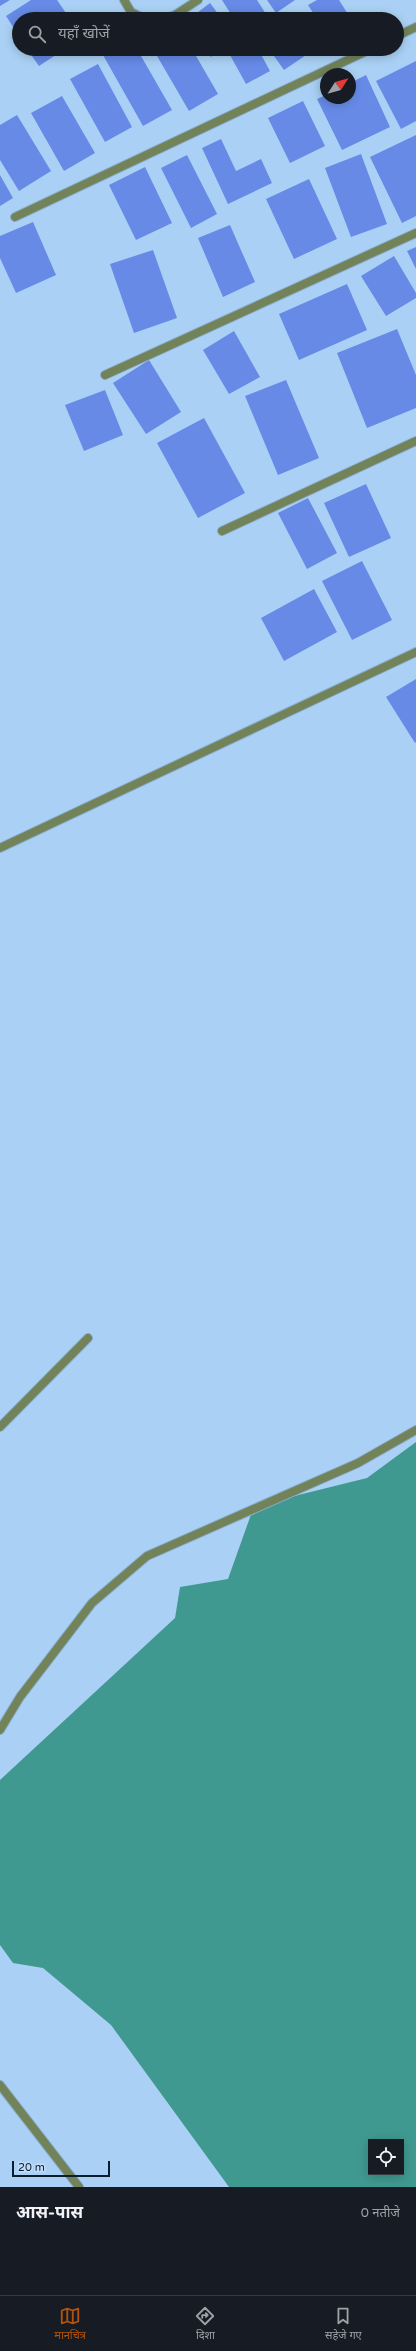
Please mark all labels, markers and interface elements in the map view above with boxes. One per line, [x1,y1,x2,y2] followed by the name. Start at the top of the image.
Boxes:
[12,12,404,56] search box
[26,23,48,45] icon: search
[58,24,110,42] text: यहाँ खोजें
[320,68,356,104] north arrow
[368,2139,404,2175] map controls
[368,2139,404,2175] button: locate
[12,2159,110,2178] scale bar
[18,2161,45,2174] text: 20 m
[16,2202,83,2223] text: आस-पास
[361,2205,400,2221] text: 0 नतीजे
[54,2305,86,2343] tab: मानचित्र
[194,2305,216,2343] tab: दिशा
[325,2305,362,2343] tab: सहेजे गए

